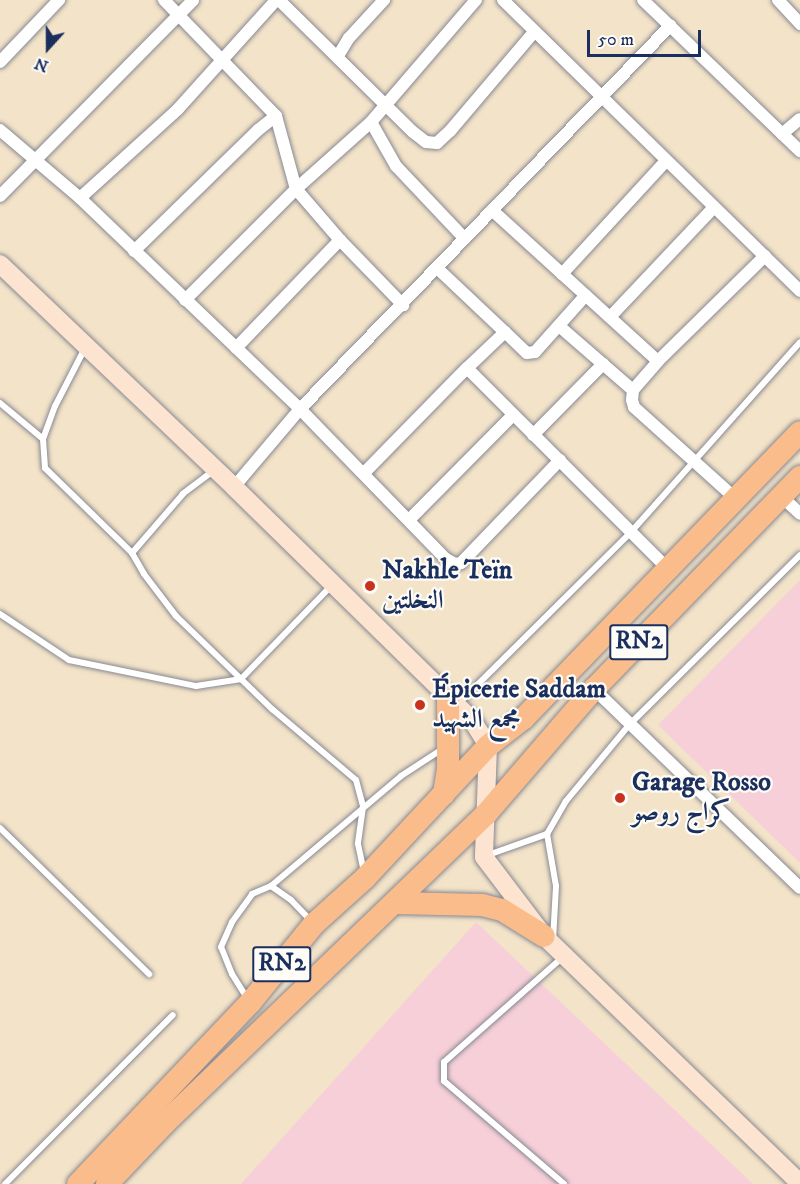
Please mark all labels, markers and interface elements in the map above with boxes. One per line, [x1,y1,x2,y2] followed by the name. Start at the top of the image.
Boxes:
[18,18,78,78] north arrow
[590,18,704,56] scale bar
[598,29,634,51] text: 50 m
[32,53,51,76] text: N
[382,555,512,616] place label: Nakhle Teïn النخلتين
[363,579,377,593] marker: Nakhle Teïn النخلتين
[609,621,669,663] road number: RN2
[432,674,606,736] place label: Épicerie Saddam مجمع الشهيد
[413,698,427,712] marker: Épicerie Saddam مجمع الشهيد
[632,767,771,828] place label: Garage Rosso كراج روصو
[613,791,627,805] marker: Garage Rosso كراج روصو
[252,943,312,985] road number: RN2

